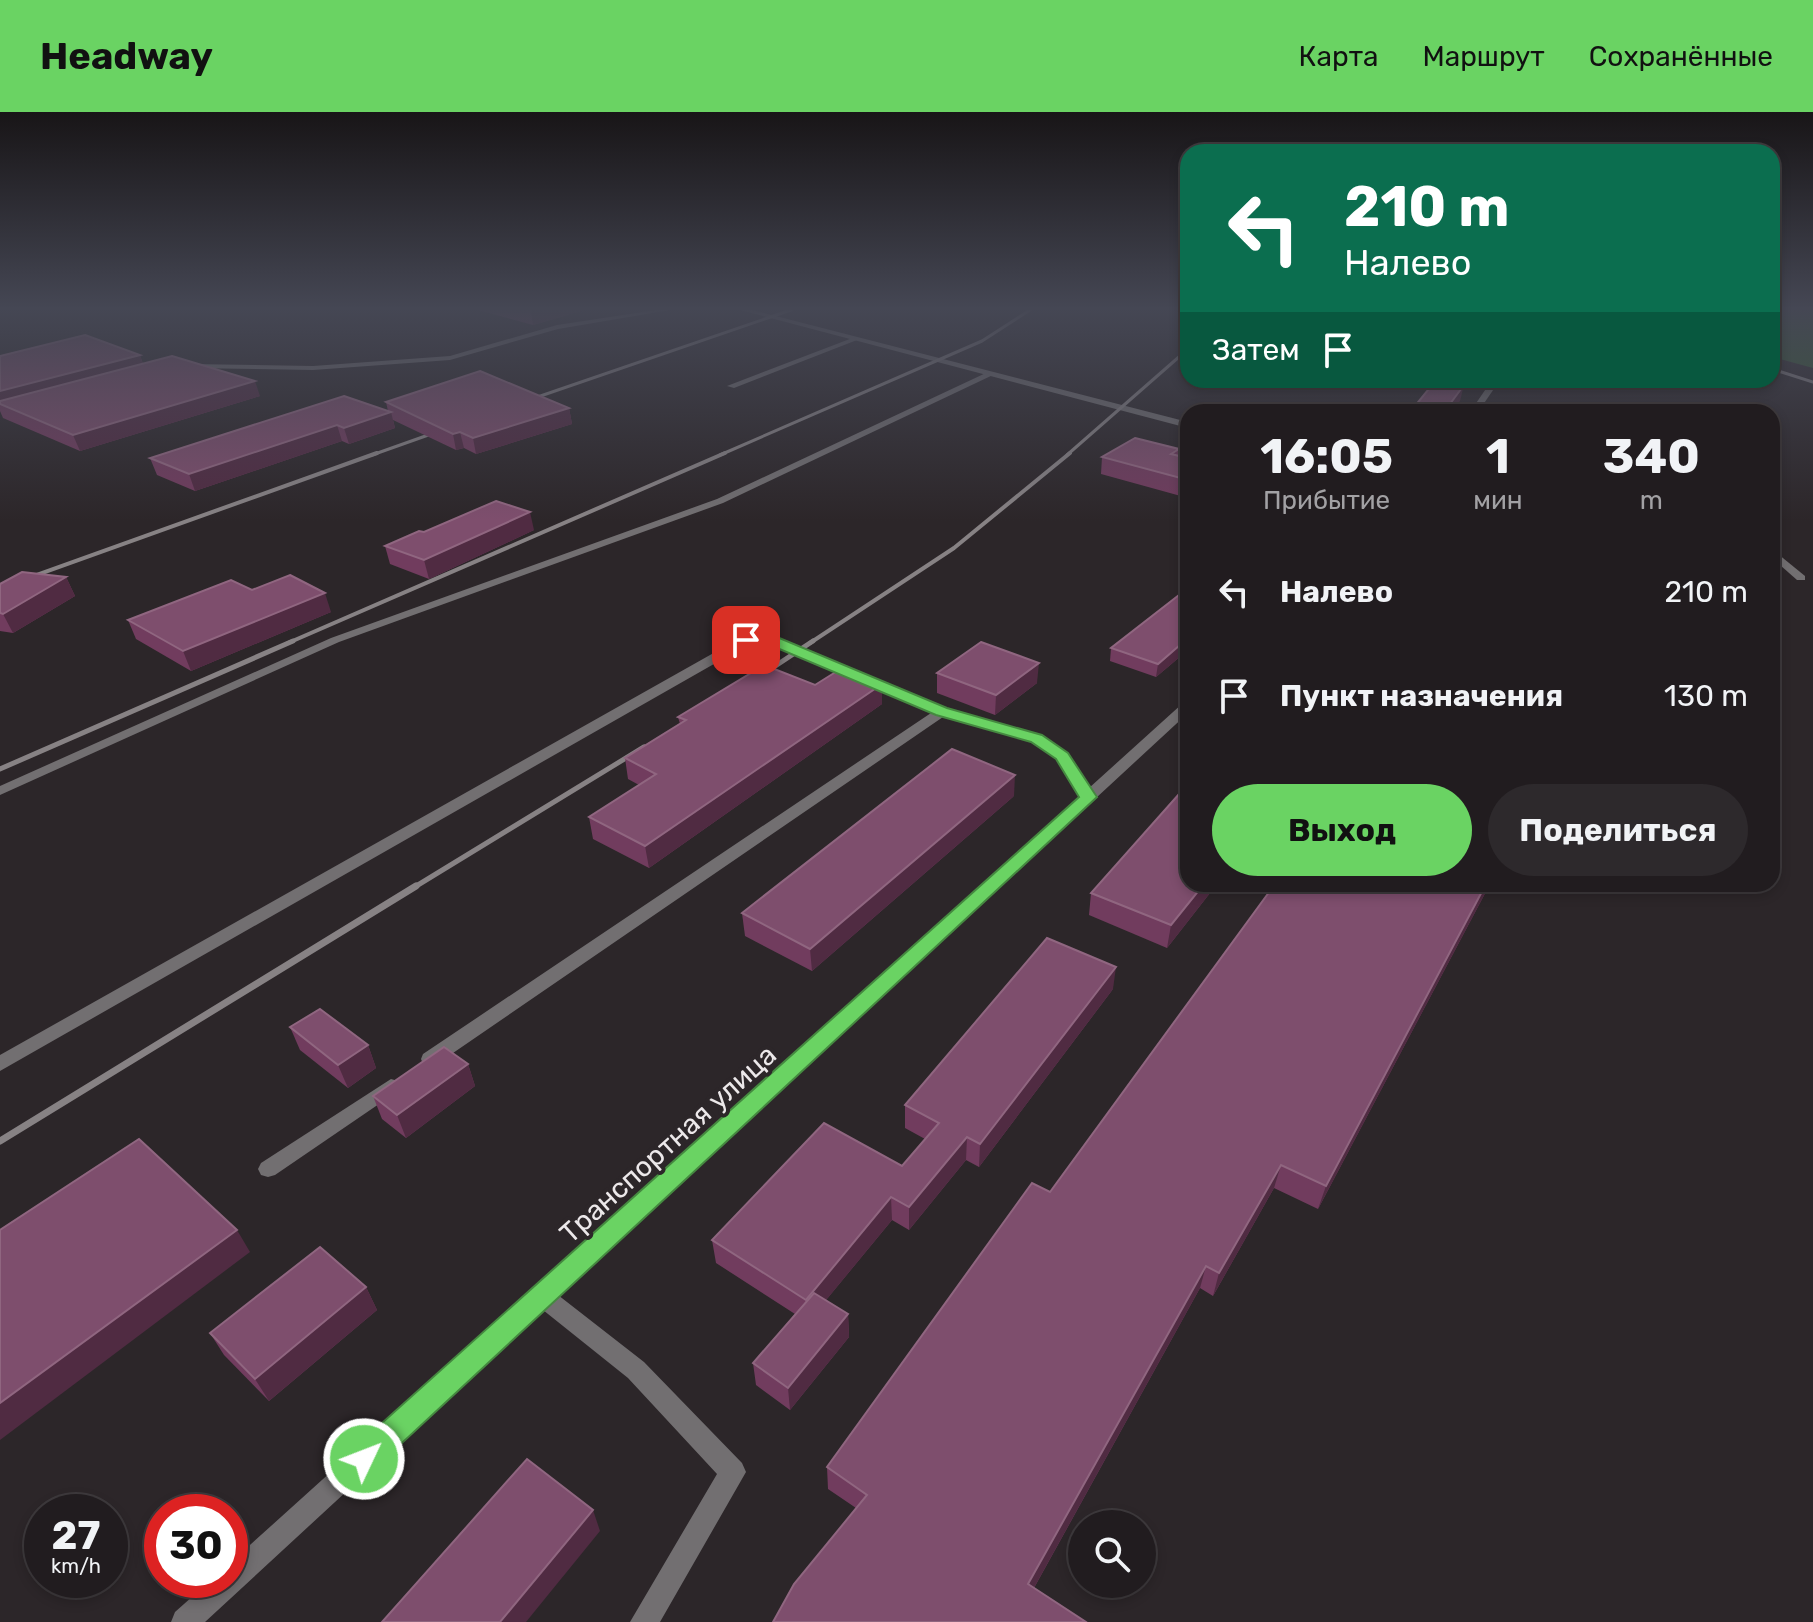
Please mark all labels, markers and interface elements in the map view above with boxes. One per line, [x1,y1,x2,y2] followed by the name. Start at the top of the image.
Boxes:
[40,33,213,79] text: Headway
[1299,40,1378,73] text: Карта
[1422,40,1545,73] text: Маршрут
[1589,40,1773,73] text: Сохранённые
[1344,174,1510,240] text: 210 m
[1212,176,1316,280] icon: left
[1344,241,1471,284] text: Налево
[1316,328,1360,372] icon: arrive
[1212,332,1300,368] text: Затем
[1260,428,1393,485] text: 16:05
[1486,428,1510,485] text: 1
[1603,428,1700,485] text: 340
[1263,485,1390,516] text: Прибытие
[1473,485,1523,516] text: мин
[1640,485,1663,516] text: m
[1212,570,1256,614] icon: left
[1280,574,1393,610] text: Налево
[1664,574,1748,610] text: 210 m
[712,606,780,674] pin
[724,618,768,662] icon: arrive
[1212,674,1256,718] icon: arrive
[1280,678,1563,714] text: Пункт назначения
[1664,678,1748,714] text: 130 m
[1212,784,1472,876] button: Выход
[1488,784,1748,876] button: Поделиться
[553,1038,783,1250] street label: Транспортная улица
[322,1417,406,1501] position arrow
[144,1494,248,1598] speed limit sign: 30
[1068,1510,1156,1598] map controls
[1068,1510,1156,1598] button: search
[52,1512,100,1559] text: 27
[51,1554,101,1578] text: km/h

